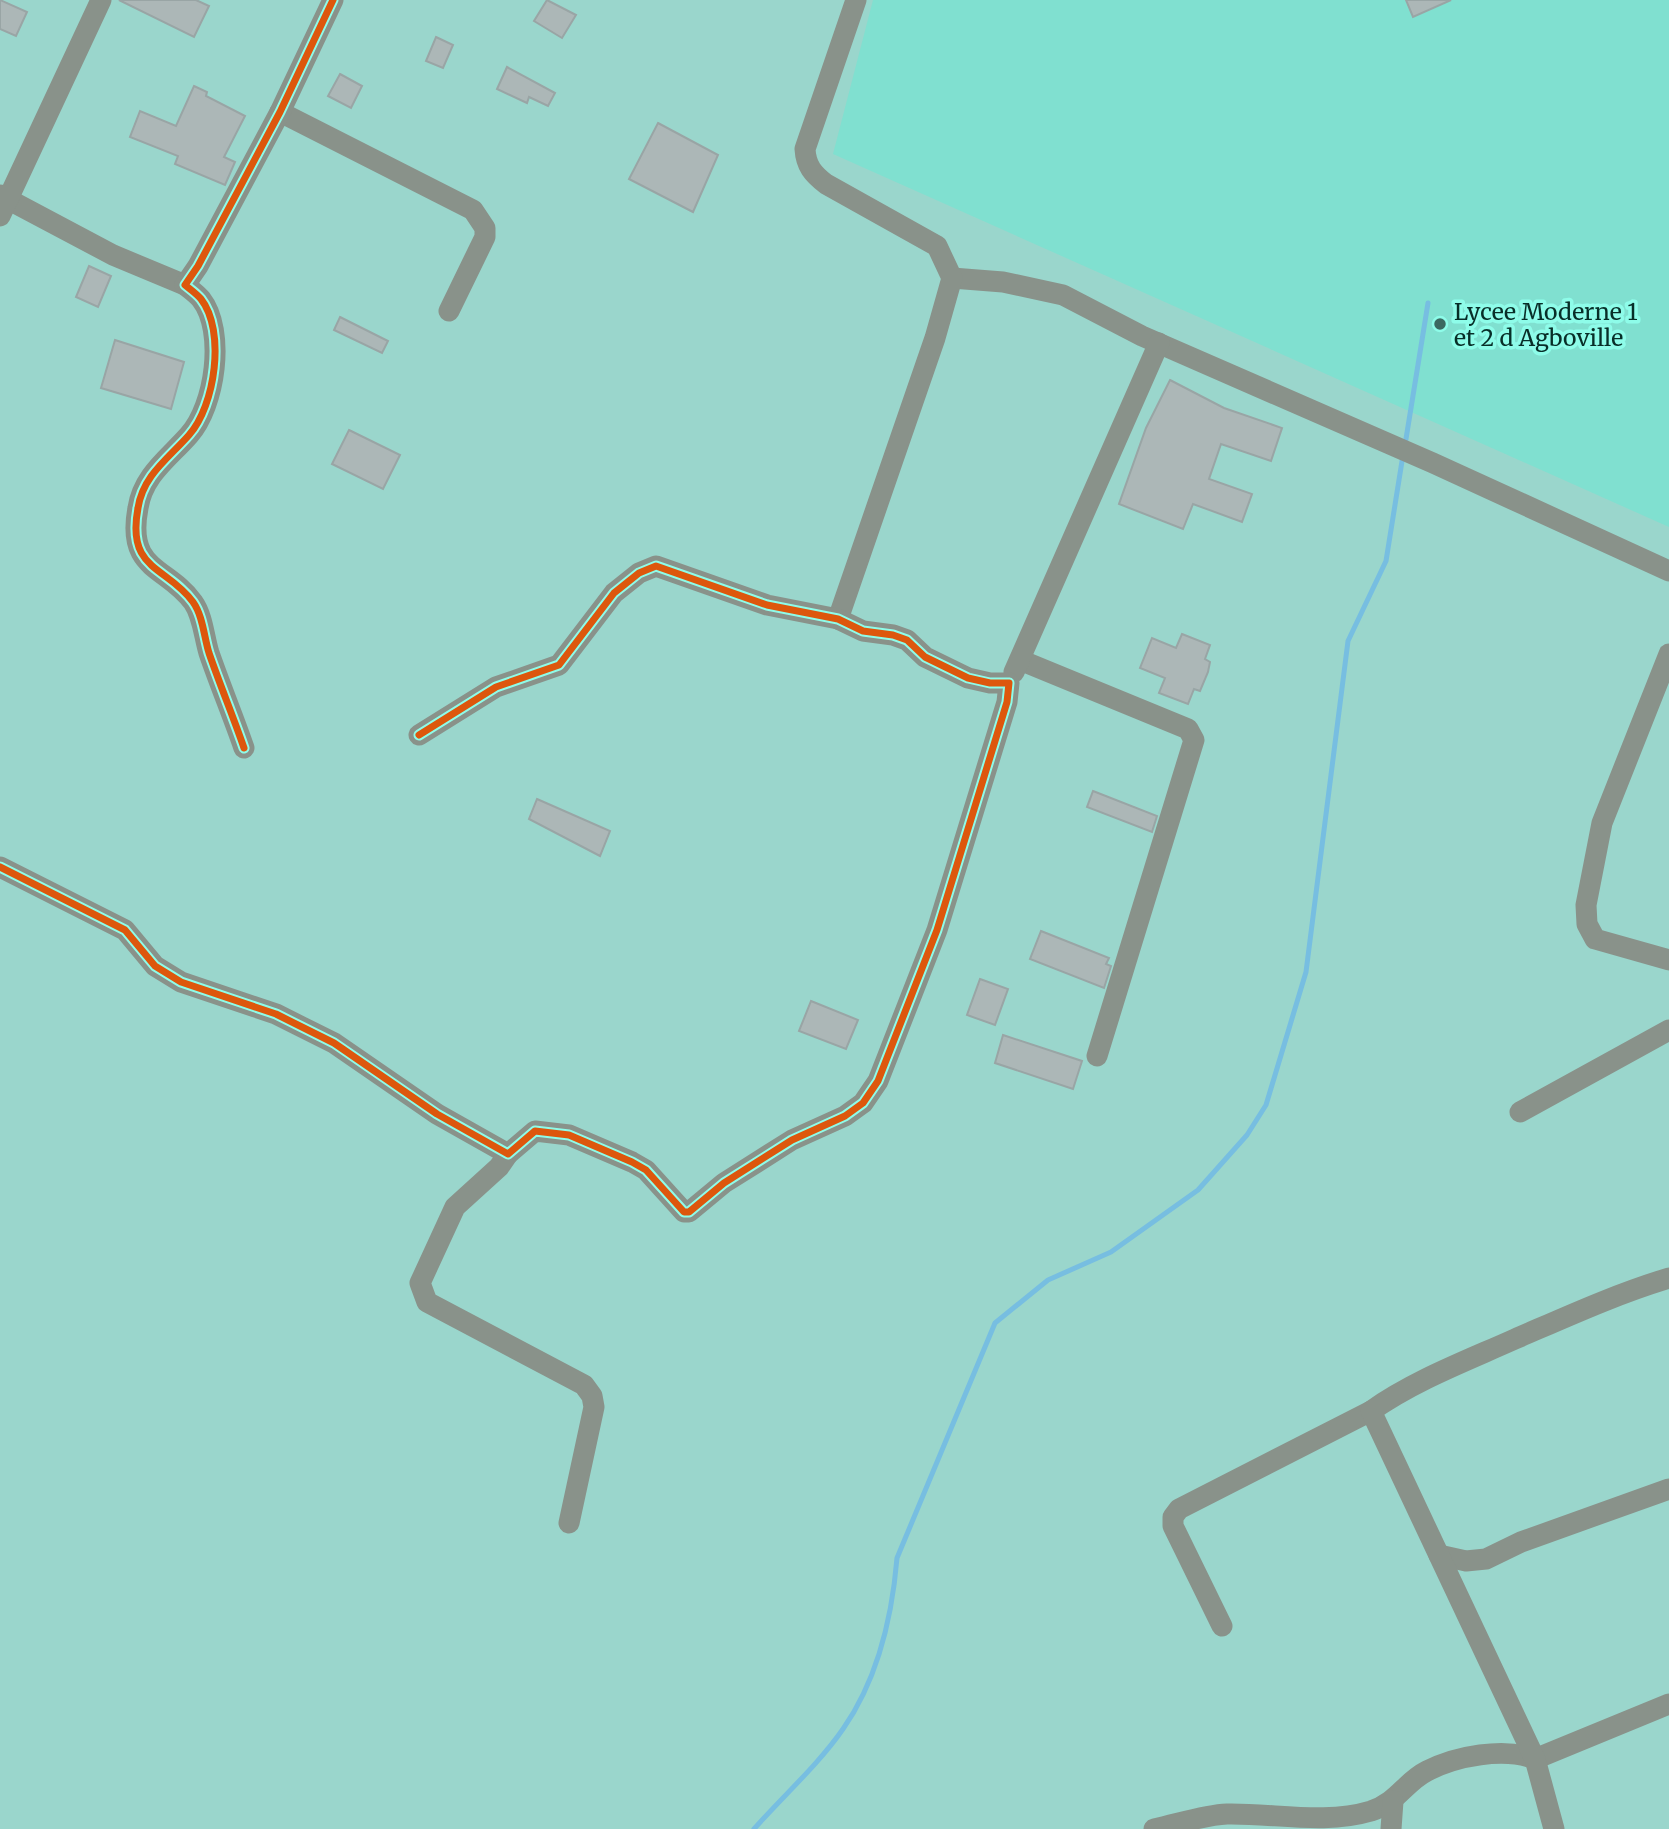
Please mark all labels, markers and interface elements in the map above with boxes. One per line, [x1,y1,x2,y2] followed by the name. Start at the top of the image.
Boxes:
[1454,297,1638,352] place label: Lycee Moderne 1 et 2 d Agboville
[1432,316,1448,332] marker: Lycee Moderne 1 et 2 d Agboville

